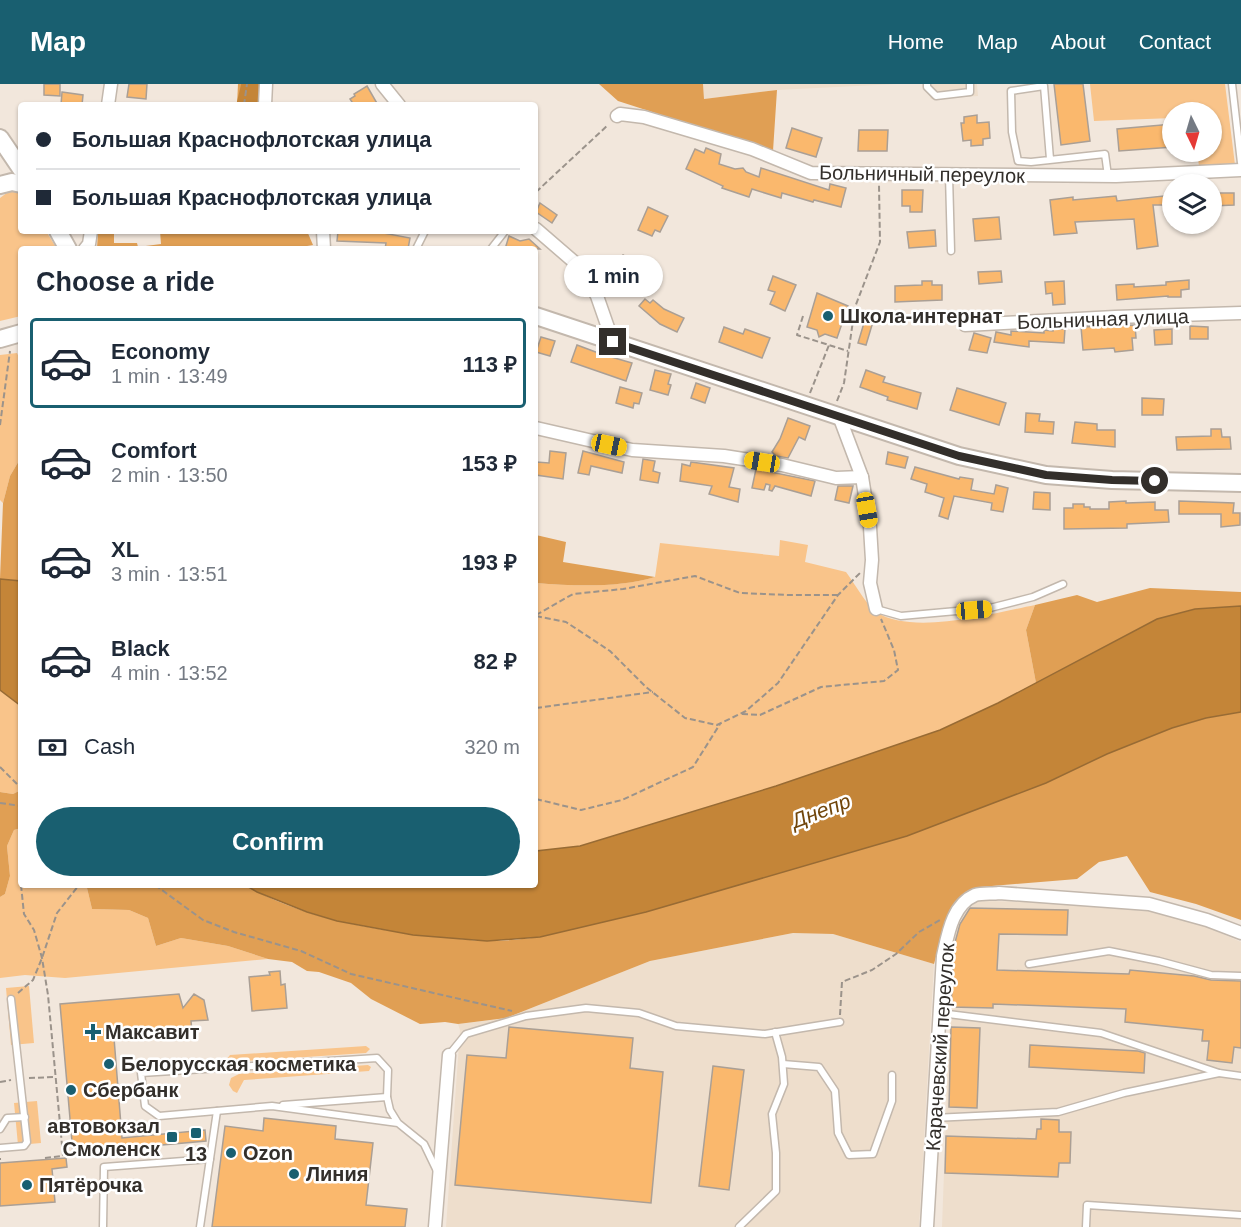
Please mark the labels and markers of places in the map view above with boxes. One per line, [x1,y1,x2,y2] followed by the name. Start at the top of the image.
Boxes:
[840,305,1003,327] place label: Школа-интернат
[821,309,835,323] marker: Школа-интернат
[105,1021,200,1043] place label: Максавит
[86,1025,100,1039] marker: Максавит
[121,1053,357,1075] place label: Белорусская косметика
[102,1057,116,1071] marker: Белорусская косметика
[83,1079,179,1101] place label: Сбербанк
[64,1083,78,1097] marker: Сбербанк
[47,1115,161,1160] place label: автовокзал Смоленск
[189,1126,203,1140] marker: 13
[165,1130,179,1144] marker: автовокзал Смоленск
[243,1142,293,1164] place label: Ozon
[185,1143,207,1165] place label: 13
[224,1146,238,1160] marker: Ozon
[306,1163,368,1185] place label: Линия
[287,1167,301,1181] marker: Линия
[39,1174,144,1196] place label: Пятёрочка
[20,1178,34,1192] marker: Пятёрочка

